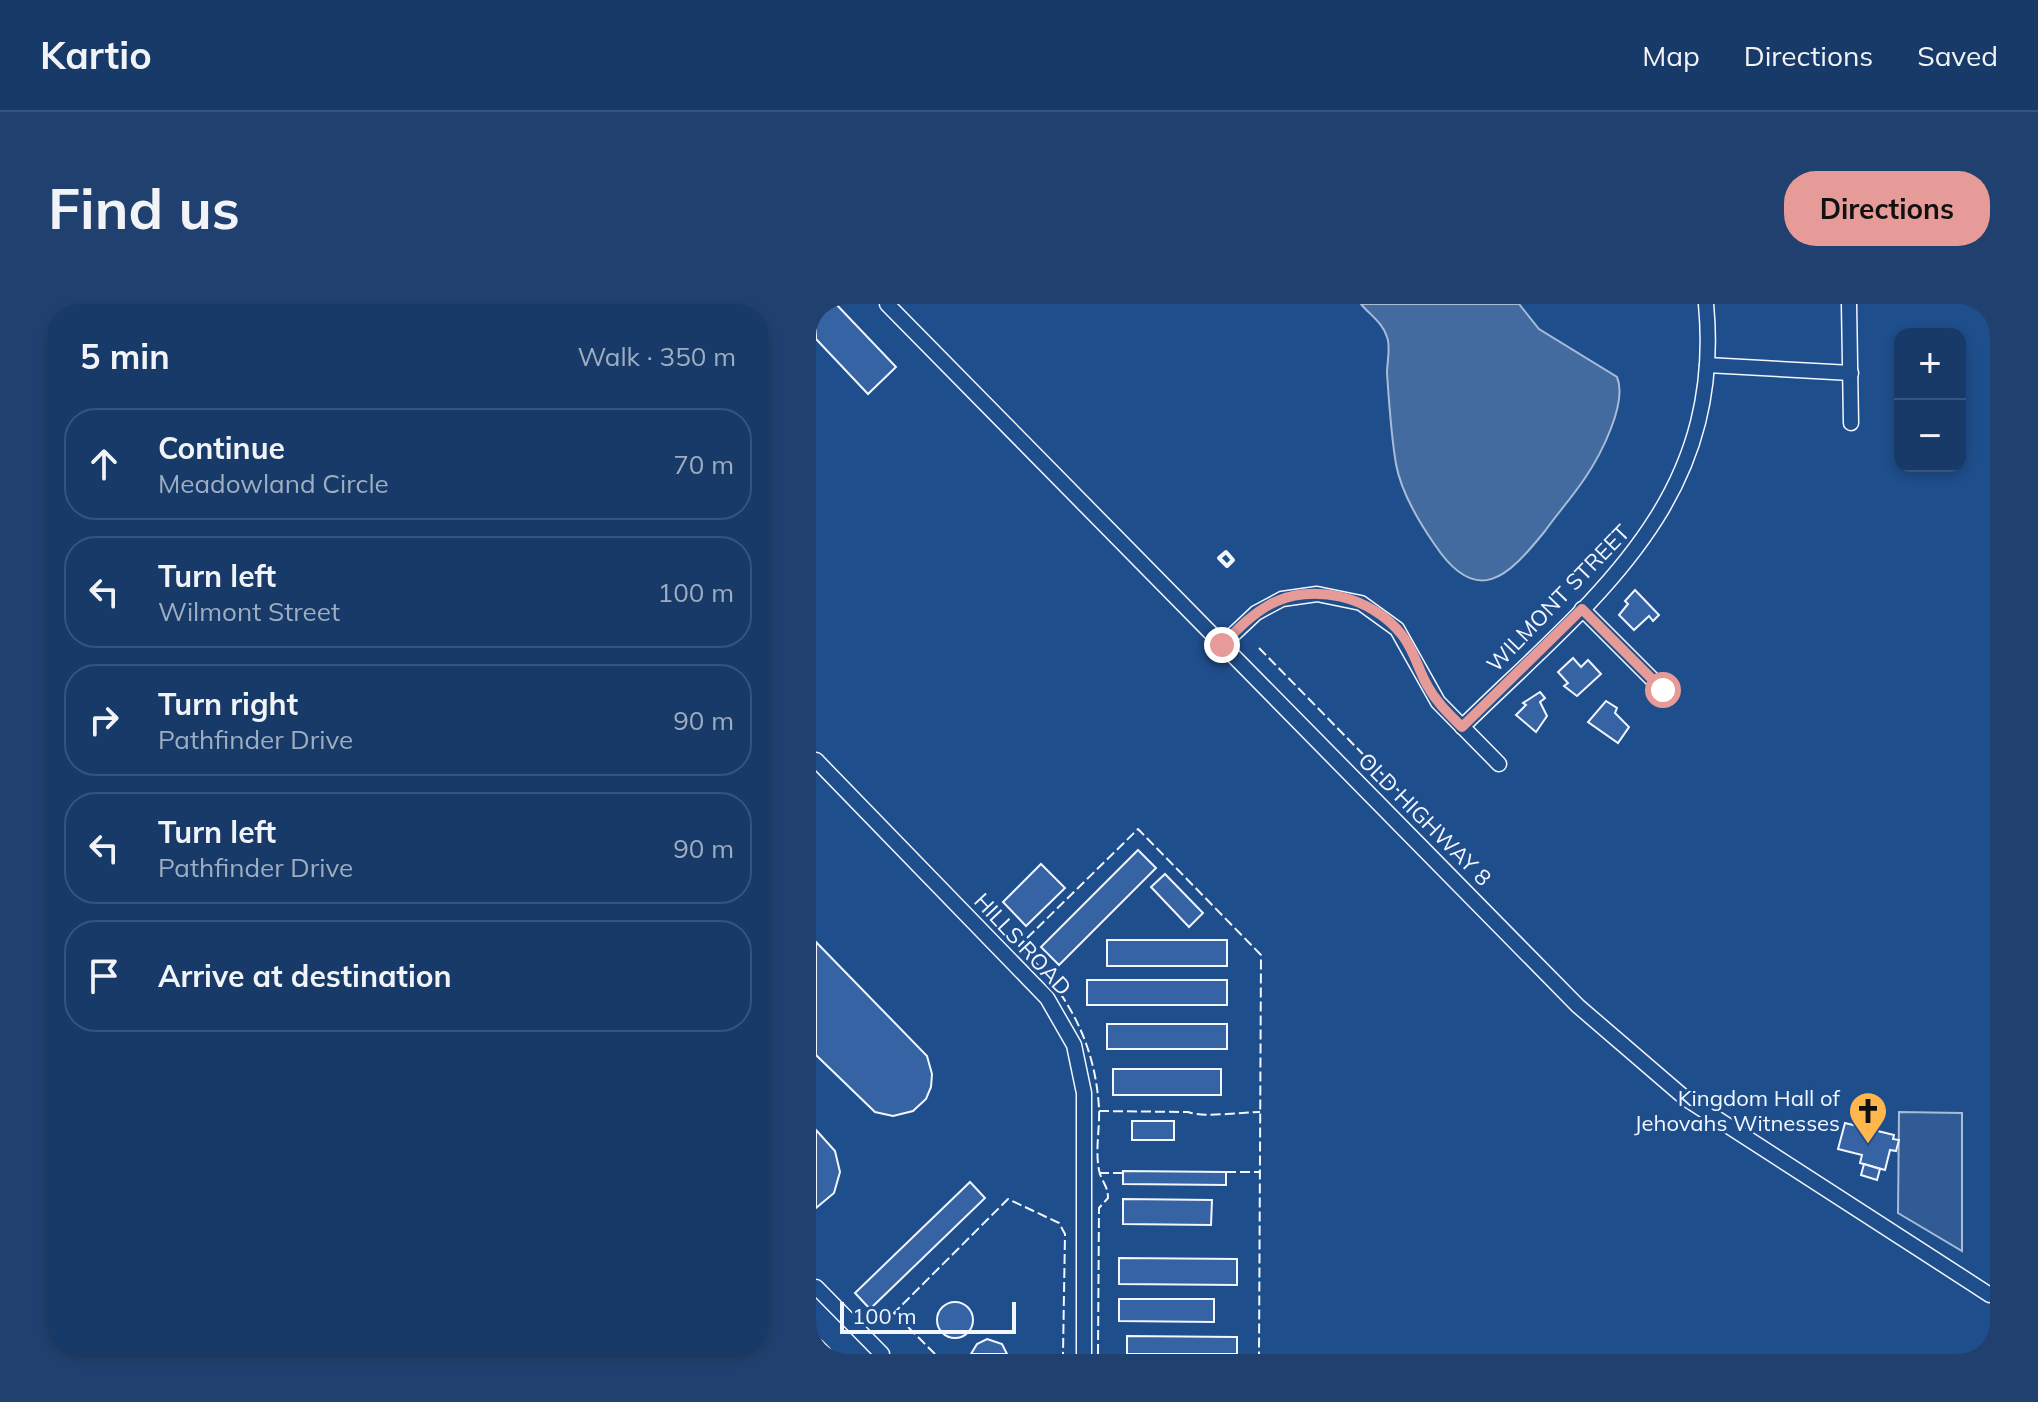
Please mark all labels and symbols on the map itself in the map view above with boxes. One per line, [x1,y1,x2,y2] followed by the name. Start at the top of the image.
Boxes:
[1480,518,1636,678] street label: WILMONT STREET
[1204,627,1240,663] route end
[1645,672,1681,708] route start
[1353,747,1497,891] street label: OLD HIGHWAY 8
[968,887,1078,1001] street label: HILLS ROAD
[1634,1084,1841,1137] place label: Kingdom Hall of Jehovahs Witnesses
[1847,1090,1889,1145] church icon: Kingdom Hall of Jehovahs Witnesses
[840,1298,1016,1334] scale bar

